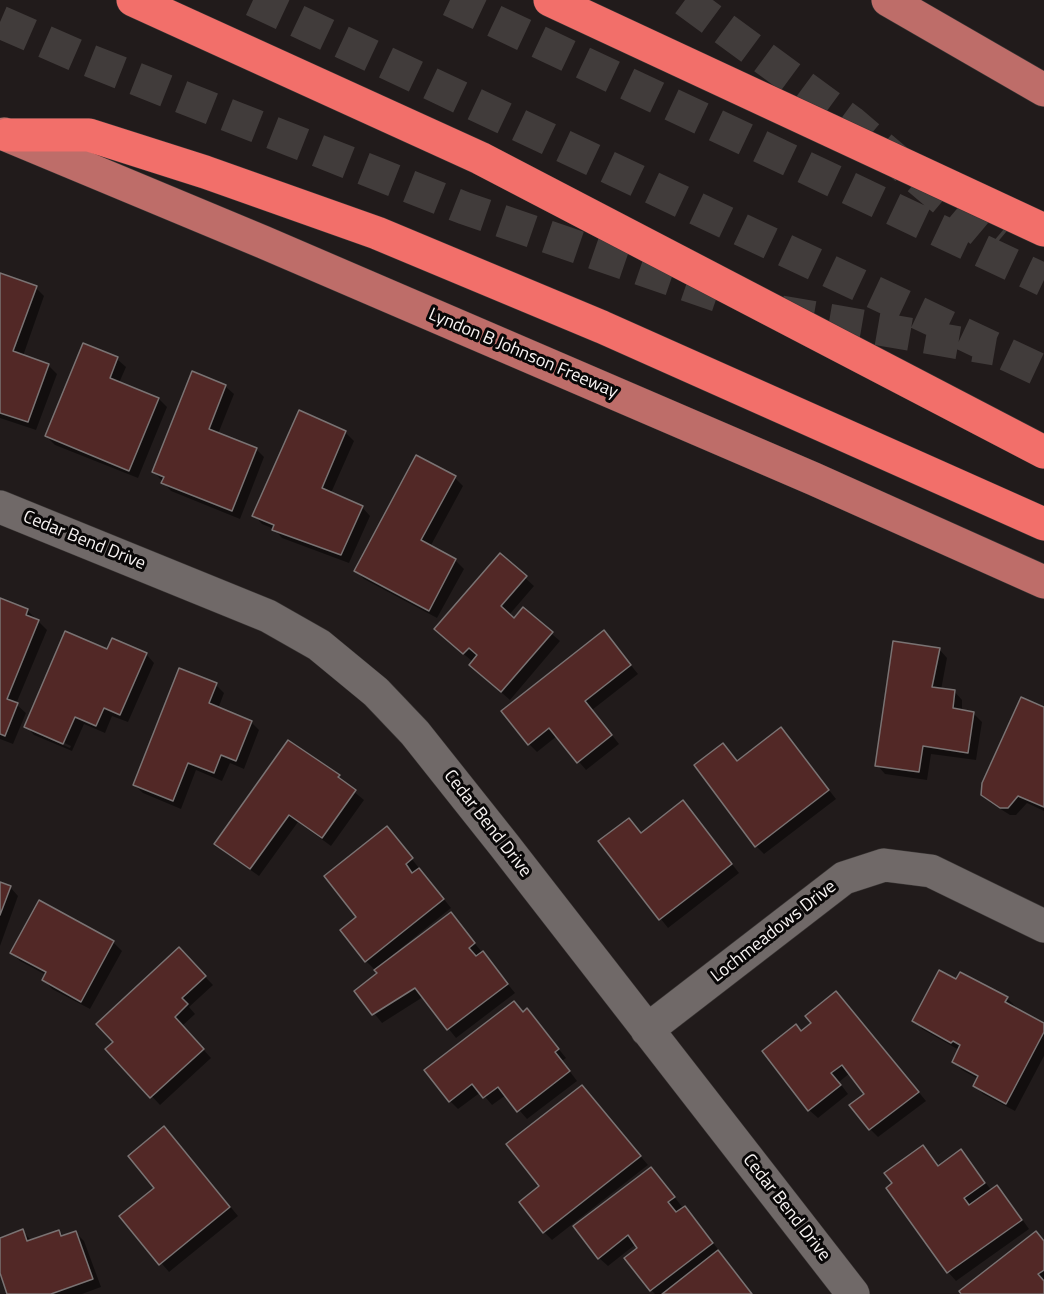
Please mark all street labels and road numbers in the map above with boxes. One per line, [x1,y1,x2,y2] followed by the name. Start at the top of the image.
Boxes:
[425,304,621,404] street label: Lyndon B Johnson Freeway
[20,507,148,575] street label: Cedar Bend Drive
[438,766,536,882] street label: Cedar Bend Drive
[707,876,841,988] street label: Lochmeadows Drive
[737,1150,835,1266] street label: Cedar Bend Drive

